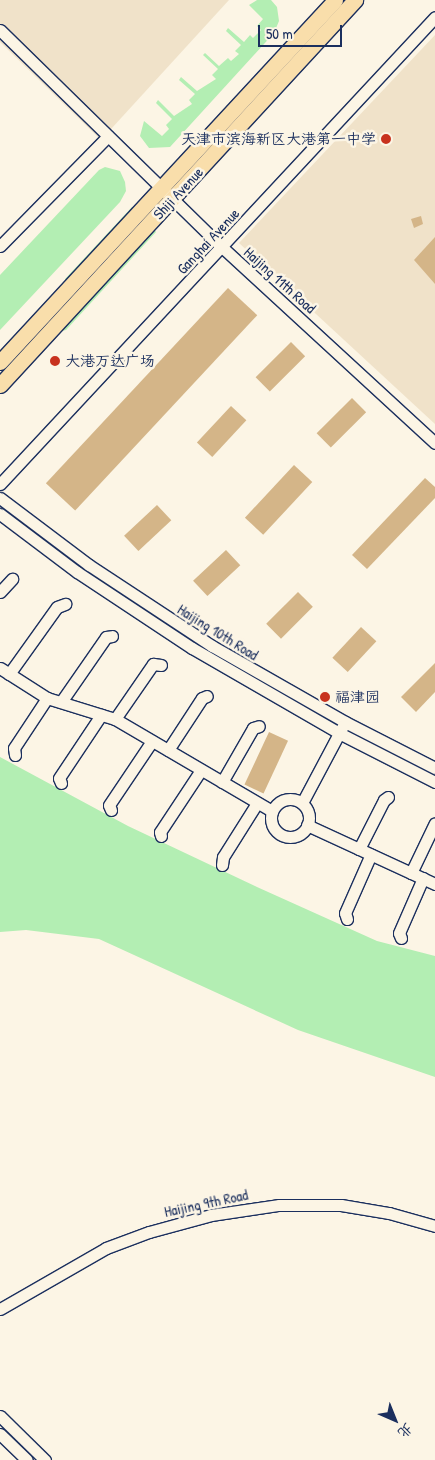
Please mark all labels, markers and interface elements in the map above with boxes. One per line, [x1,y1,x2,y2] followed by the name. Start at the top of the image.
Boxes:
[260,15,344,47] scale bar
[266,23,293,44] text: 50 m
[181,130,376,148] place label: 天津市滨海新区大港第一中学
[380,133,392,145] marker: 天津市滨海新区大港第一中学
[149,163,207,223] street label: Shiji Avenue
[173,204,243,278] street label: Ganghai Avenue
[240,243,320,317] street label: Haijing 11th Road
[65,352,155,370] place label: 大港万达广场
[49,355,61,367] marker: 大港万达广场
[174,600,262,664] street label: Haijing 10th Road
[335,688,380,706] place label: 福津园
[319,691,331,703] marker: 福津园
[163,1185,249,1221] street label: Haijing 9th Road
[370,1395,420,1445] north arrow
[394,1419,417,1443] text: 北

